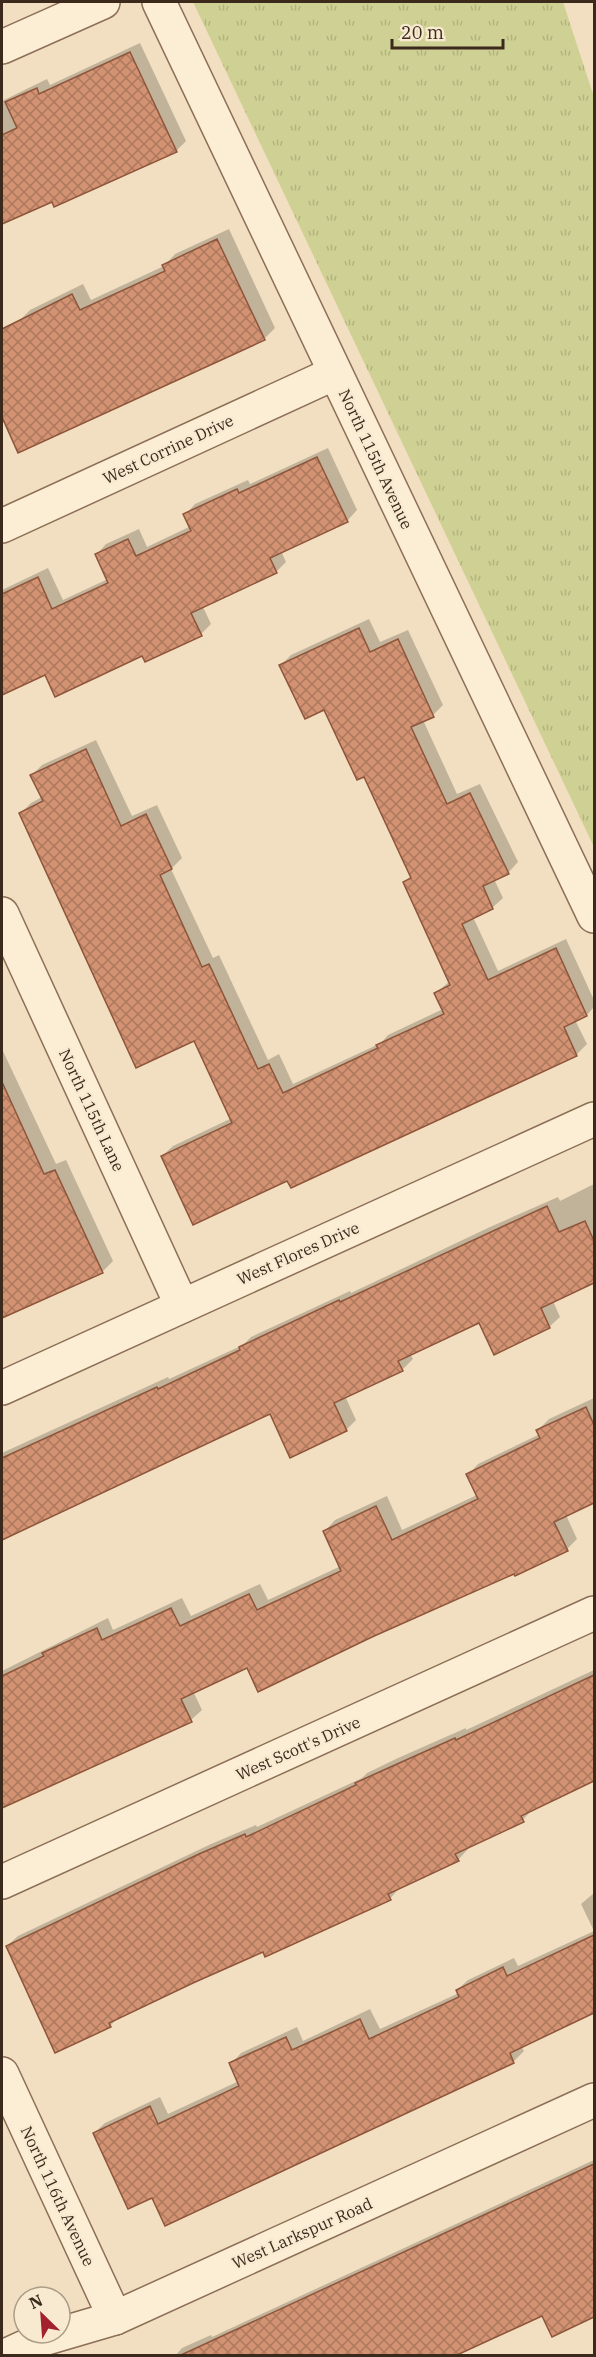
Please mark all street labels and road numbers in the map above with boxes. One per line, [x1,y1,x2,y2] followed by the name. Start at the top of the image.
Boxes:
[335,386,417,532] street label: North 115th Avenue
[100,410,236,488] street label: West Corrine Drive
[55,1045,129,1175] street label: North 115th Lane
[234,1217,362,1289] street label: West Flores Drive
[233,1712,363,1784] street label: West Scott's Drive
[17,2123,99,2269] street label: North 116th Avenue
[229,2193,376,2273] street label: West Larkspur Road

